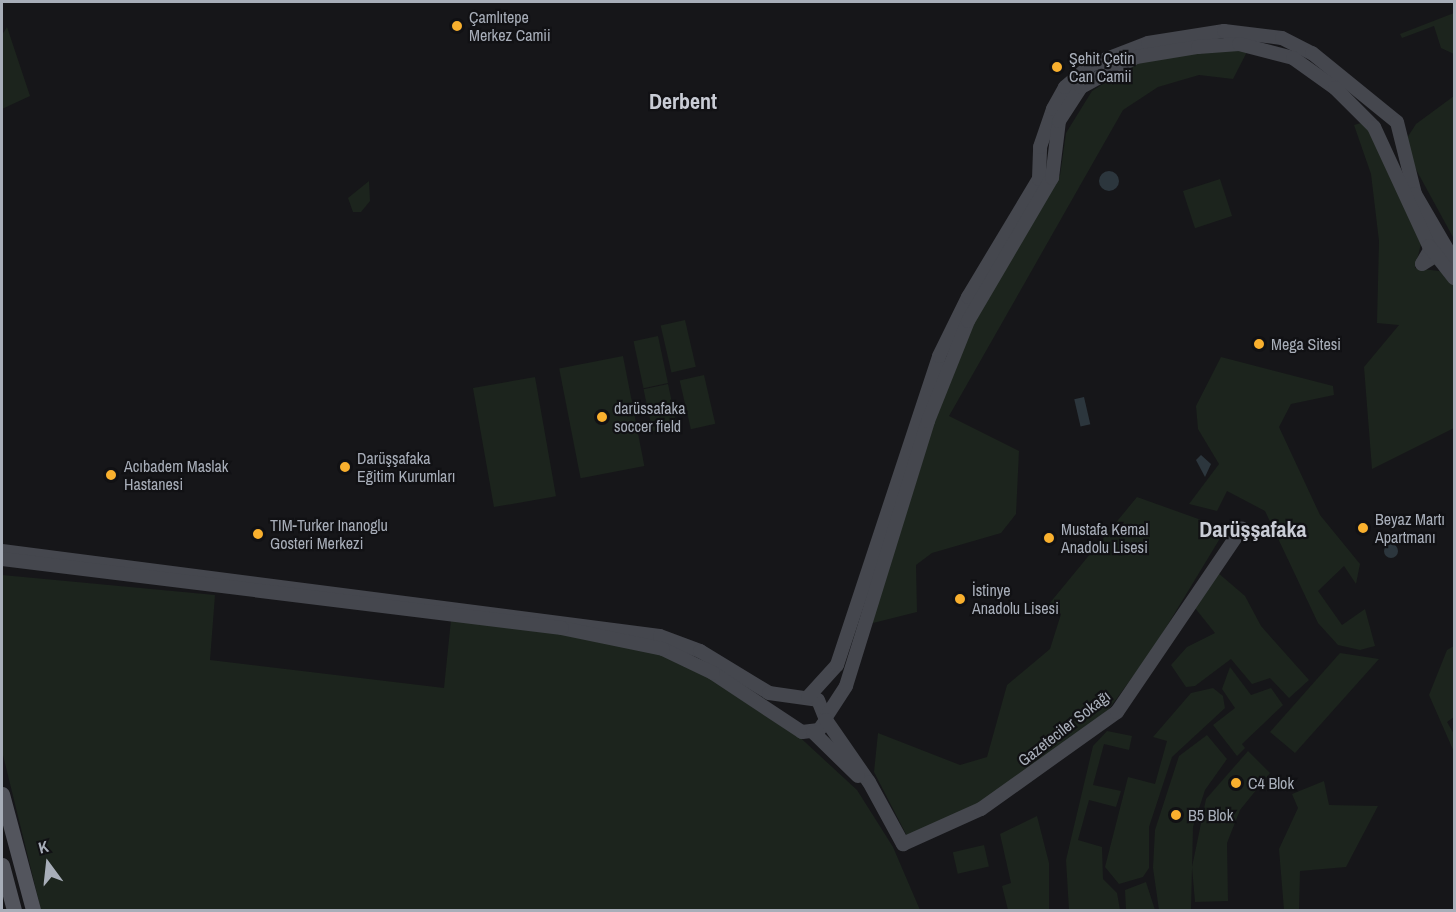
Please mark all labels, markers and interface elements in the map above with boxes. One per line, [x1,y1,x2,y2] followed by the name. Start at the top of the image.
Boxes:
[469,7,551,45] place label: Çamlıtepe Merkez Camii
[450,19,464,33] marker: Çamlıtepe Merkez Camii
[1069,48,1135,86] place label: Şehit Çetin Can Camii
[1050,60,1064,74] marker: Şehit Çetin Can Camii
[649,89,717,115] district label: Derbent
[1271,334,1341,354] place label: Mega Sitesi
[1252,337,1266,351] marker: Mega Sitesi
[614,398,685,436] place label: darüssafaka soccer field
[595,410,609,424] marker: darüssafaka soccer field
[357,448,455,486] place label: Darüşşafaka Eğitim Kurumları
[124,456,228,494] place label: Acıbadem Maslak Hastanesi
[338,460,352,474] marker: Darüşşafaka Eğitim Kurumları
[102,466,120,484] marker: Acıbadem Maslak Hastanesi
[1375,509,1445,547] place label: Beyaz Martı Apartmanı
[270,515,388,553] place label: TIM-Turker Inanoglu Gosteri Merkezi
[1199,517,1307,543] district label: Darüşşafaka
[1061,519,1149,557] place label: Mustafa Kemal Anadolu Lisesi
[1356,521,1370,535] marker: Beyaz Martı Apartmanı
[251,527,265,541] marker: TIM-Turker Inanoglu Gosteri Merkezi
[1042,531,1056,545] marker: Mustafa Kemal Anadolu Lisesi
[972,580,1059,618] place label: İstinye Anadolu Lisesi
[953,592,967,606] marker: İstinye Anadolu Lisesi
[1014,686,1114,770] street label: Gazeteciler Sokağı
[1248,773,1294,793] place label: C4 Blok
[1229,776,1243,790] marker: C4 Blok
[1188,805,1233,825] place label: B5 Blok
[1169,808,1183,822] marker: B5 Blok
[18,834,78,894] north arrow
[36,835,51,858] text: K

